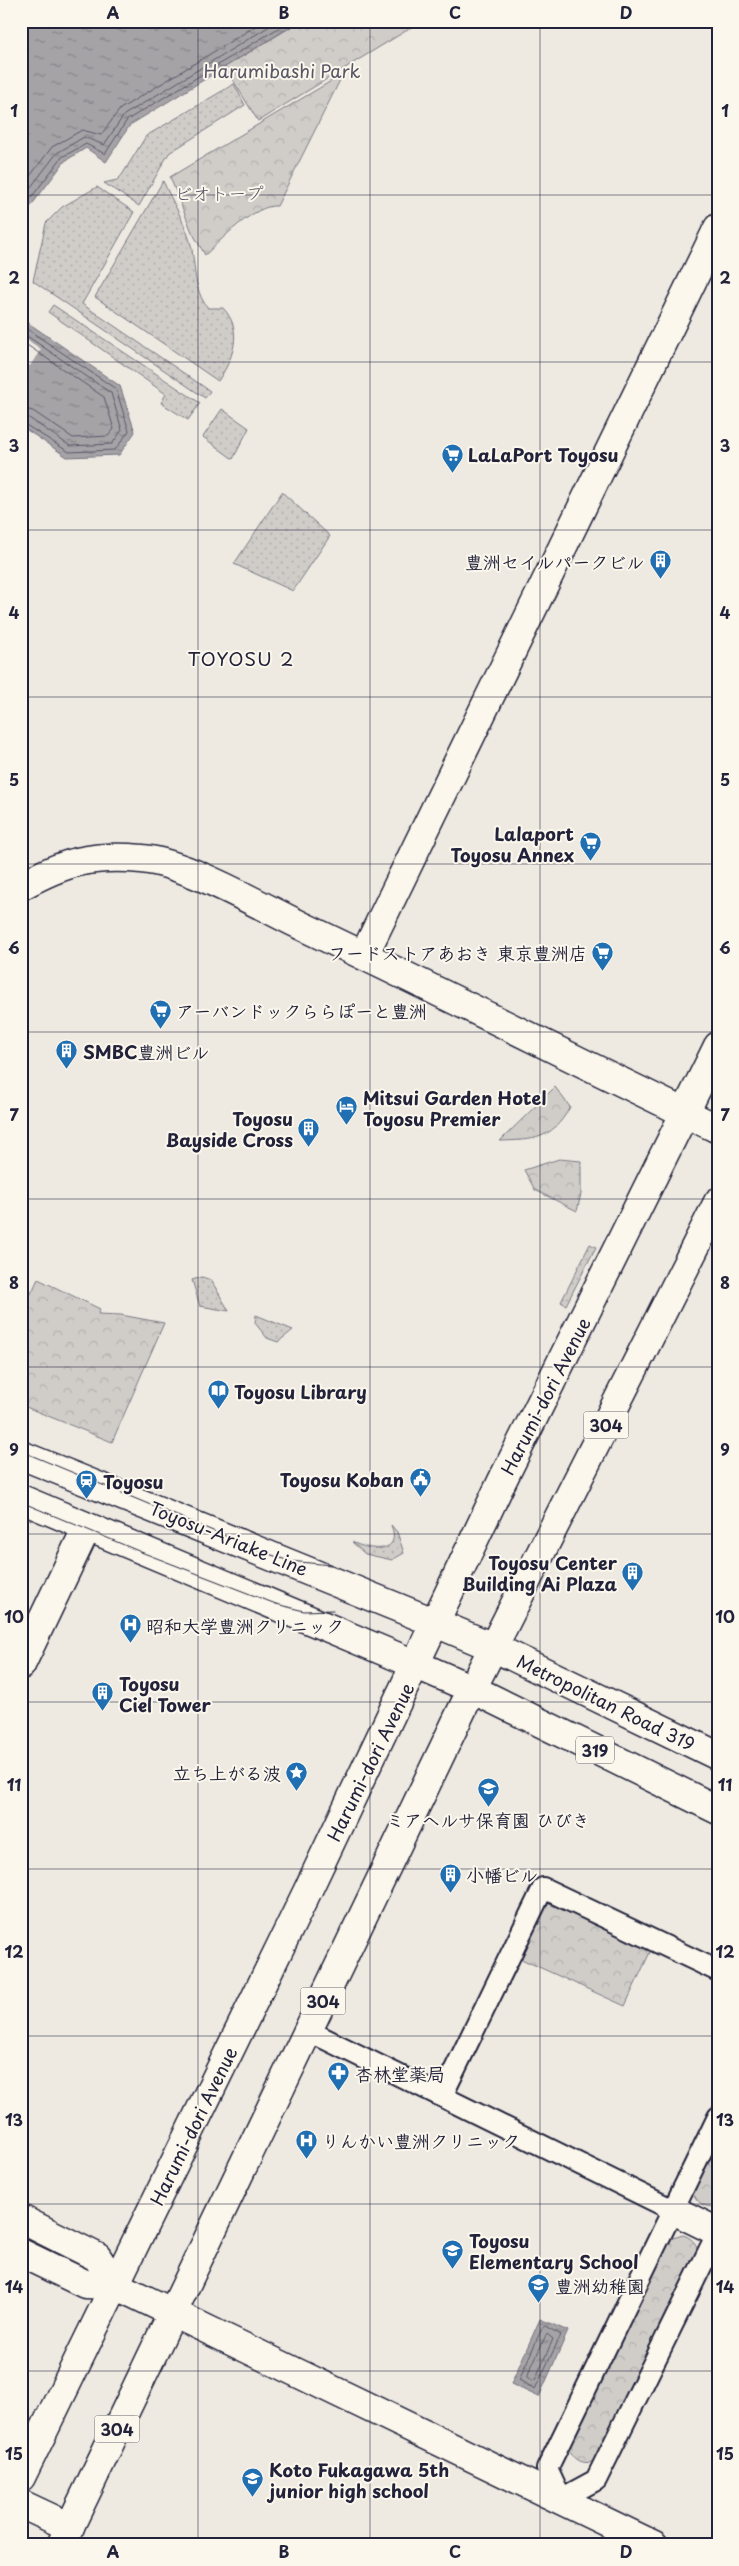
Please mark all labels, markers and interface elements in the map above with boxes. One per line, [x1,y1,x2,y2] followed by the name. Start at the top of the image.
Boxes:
[107,0,120,24] text: A
[279,0,290,24] text: B
[449,0,461,24] text: C
[620,0,632,24] text: D
[204,57,360,84] park label: Harumibashi Park
[10,98,18,122] text: 1
[721,98,729,122] text: 1
[174,179,264,206] park label: ビオトープ
[8,265,20,289] text: 2
[719,265,731,289] text: 2
[9,433,19,457] text: 3
[720,433,730,457] text: 3
[468,441,619,468] place label: LaLaPort Toyosu
[440,442,464,473] supermarket icon: LaLaPort Toyosu
[465,548,644,575] place label: 豊洲セイルパークビル
[648,549,672,580] building icon: 豊洲セイルパークビル
[9,600,20,624] text: 4
[720,600,731,624] text: 4
[188,644,294,672] district label: TOYOSU 2
[9,767,19,791] text: 5
[720,767,730,791] text: 5
[451,820,574,868] place label: Lalaport Toyosu Annex
[578,831,602,862] supermarket icon: Lalaport Toyosu Annex
[8,935,20,959] text: 6
[719,935,731,959] text: 6
[328,939,587,966] place label: フードストアあおき 東京豊洲店
[591,940,615,971] supermarket icon: フードストアあおき 東京豊洲店
[176,997,427,1024] place label: アーバンドックららぽーと豊洲
[148,998,172,1029] supermarket icon: アーバンドックららぽーと豊洲
[83,1038,209,1065] place label: SMBC豊洲ビル
[55,1039,79,1070] building icon: SMBC豊洲ビル
[363,1084,546,1132] place label: Mitsui Garden Hotel Toyosu Premier
[335,1095,359,1126] hotel icon: Mitsui Garden Hotel Toyosu Premier
[9,1102,19,1126] text: 7
[720,1102,730,1126] text: 7
[166,1105,293,1153] place label: Toyosu Bayside Cross
[297,1116,321,1147] building icon: Toyosu Bayside Cross
[9,1270,19,1294] text: 8
[720,1270,730,1294] text: 8
[494,1312,597,1480] street label: Harumi-dori Avenue
[234,1378,367,1405] place label: Toyosu Library
[206,1379,230,1410] library icon: Toyosu Library
[584,1412,628,1438] road number: 304
[9,1437,19,1461] text: 9
[720,1437,730,1461] text: 9
[280,1466,404,1493] place label: Toyosu Koban
[408,1467,432,1498] public building icon: Toyosu Koban
[103,1468,164,1495] place label: Toyosu
[75,1469,99,1500] station icon: Toyosu
[146,1494,312,1582] street label: Toyosu-Ariake Line
[462,1549,618,1597] place label: Toyosu Center Building Ai Plaza
[621,1560,645,1591] building icon: Toyosu Center Building Ai Plaza
[4,1604,24,1628] text: 10
[715,1604,735,1628] text: 10
[146,1612,344,1639] place label: 昭和大学豊洲クリニック
[118,1613,142,1644] hospital icon: 昭和大学豊洲クリニック
[513,1649,699,1755] street label: Metropolitan Road 319
[119,1670,212,1718] place label: Toyosu Ciel Tower
[320,1678,420,1846] street label: Harumi-dori Avenue
[91,1681,115,1712] building icon: Toyosu Ciel Tower
[576,1736,614,1764] road number: 319
[173,1759,281,1786] place label: 立ち上がる波
[285,1760,309,1791] place icon: 立ち上がる波
[7,1772,21,1796] text: 11
[718,1772,732,1796] text: 11
[476,1777,500,1808] school or university icon: ミアヘルサ保育園 ひびき
[386,1806,590,1833] place label: ミアヘルサ保育園 ひびき
[466,1861,538,1888] place label: 小幡ビル
[438,1862,462,1893] building icon: 小幡ビル
[5,1939,23,1963] text: 12
[716,1939,734,1963] text: 12
[300,1988,346,2014] road number: 304
[143,2042,243,2210] street label: Harumi-dori Avenue
[355,2060,445,2087] place label: 杏林堂薬局
[327,2061,351,2092] pharmacy icon: 杏林堂薬局
[5,2107,23,2131] text: 13
[716,2107,734,2131] text: 13
[322,2127,520,2154] place label: りんかい豊洲クリニック
[294,2128,318,2159] hospital icon: りんかい豊洲クリニック
[469,2227,639,2275] place label: Toyosu Elementary School
[441,2238,465,2269] school or university icon: Toyosu Elementary School
[555,2272,645,2299] place label: 豊洲幼稚園
[527,2273,551,2304] school or university icon: 豊洲幼稚園
[5,2274,23,2298] text: 14
[716,2274,734,2298] text: 14
[94,2416,140,2442] road number: 304
[5,2441,23,2465] text: 15
[716,2441,734,2465] text: 15
[266,2456,449,2504] place label: Koto Fukagawa 5th junior high school
[241,2467,265,2498] school or university icon: Koto Fukagawa 5th junior high school
[107,2539,120,2563] text: A
[279,2539,290,2563] text: B
[449,2539,461,2563] text: C
[620,2539,632,2563] text: D

